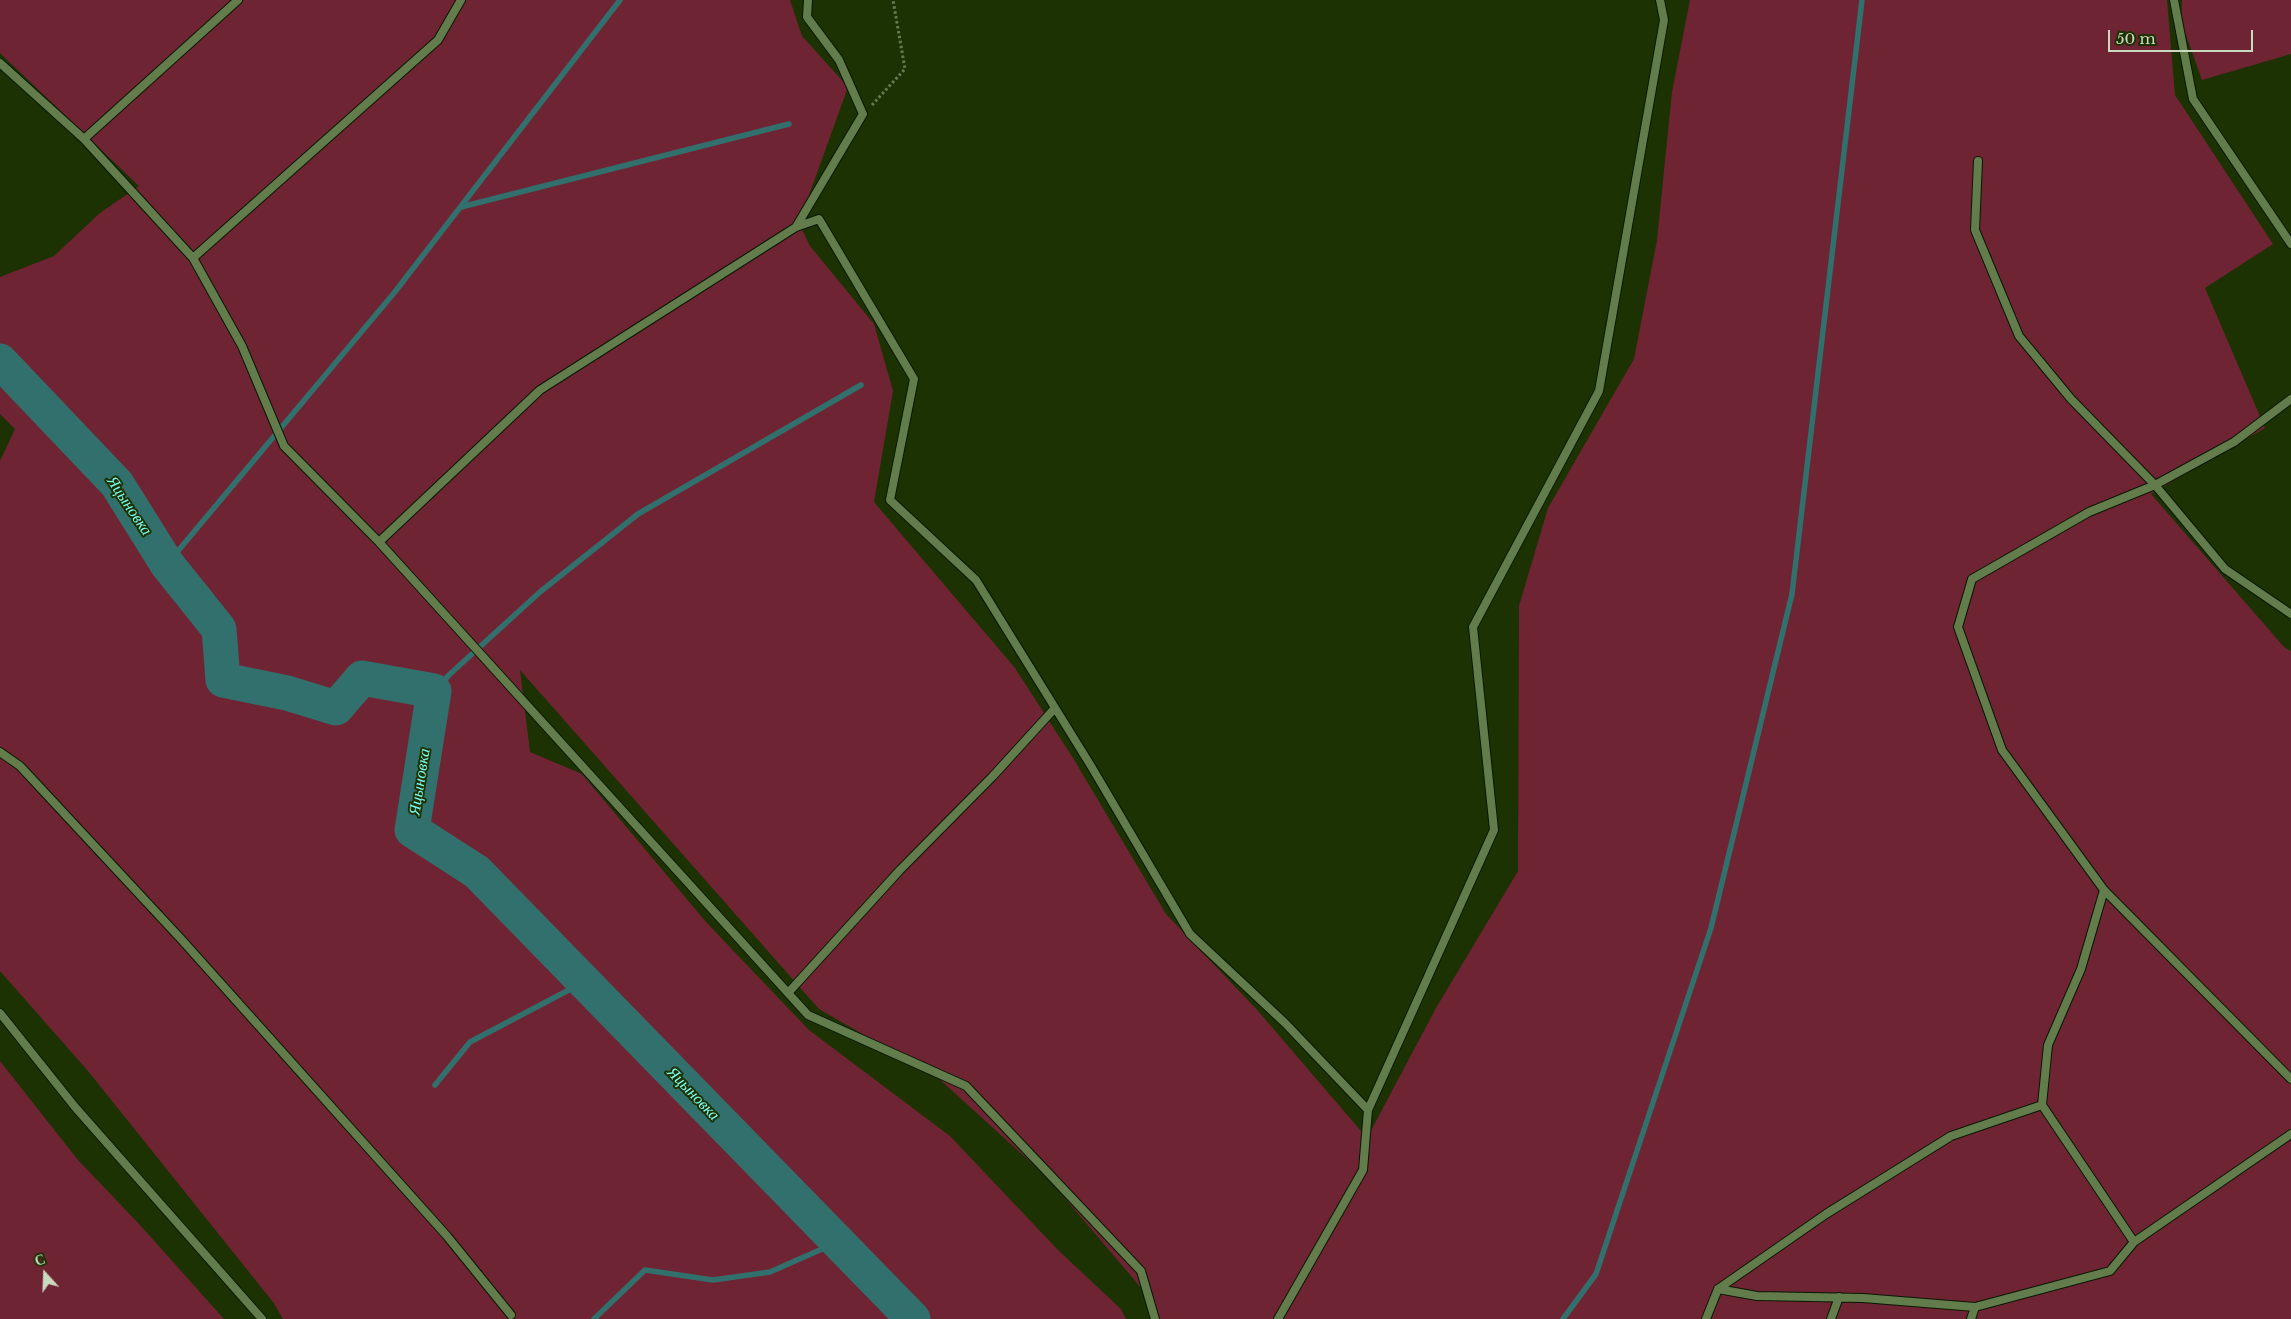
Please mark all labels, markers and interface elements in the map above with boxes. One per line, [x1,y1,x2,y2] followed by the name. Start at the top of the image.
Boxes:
[2111,20,2256,52] scale bar
[2116,29,2156,48] text: 50 m
[102,473,156,539] water label: Яцыновка
[405,747,435,817] water label: Яцыновка
[663,1063,723,1125] water label: Яцыновка
[20,1249,70,1299] north arrow
[32,1250,48,1270] text: С

